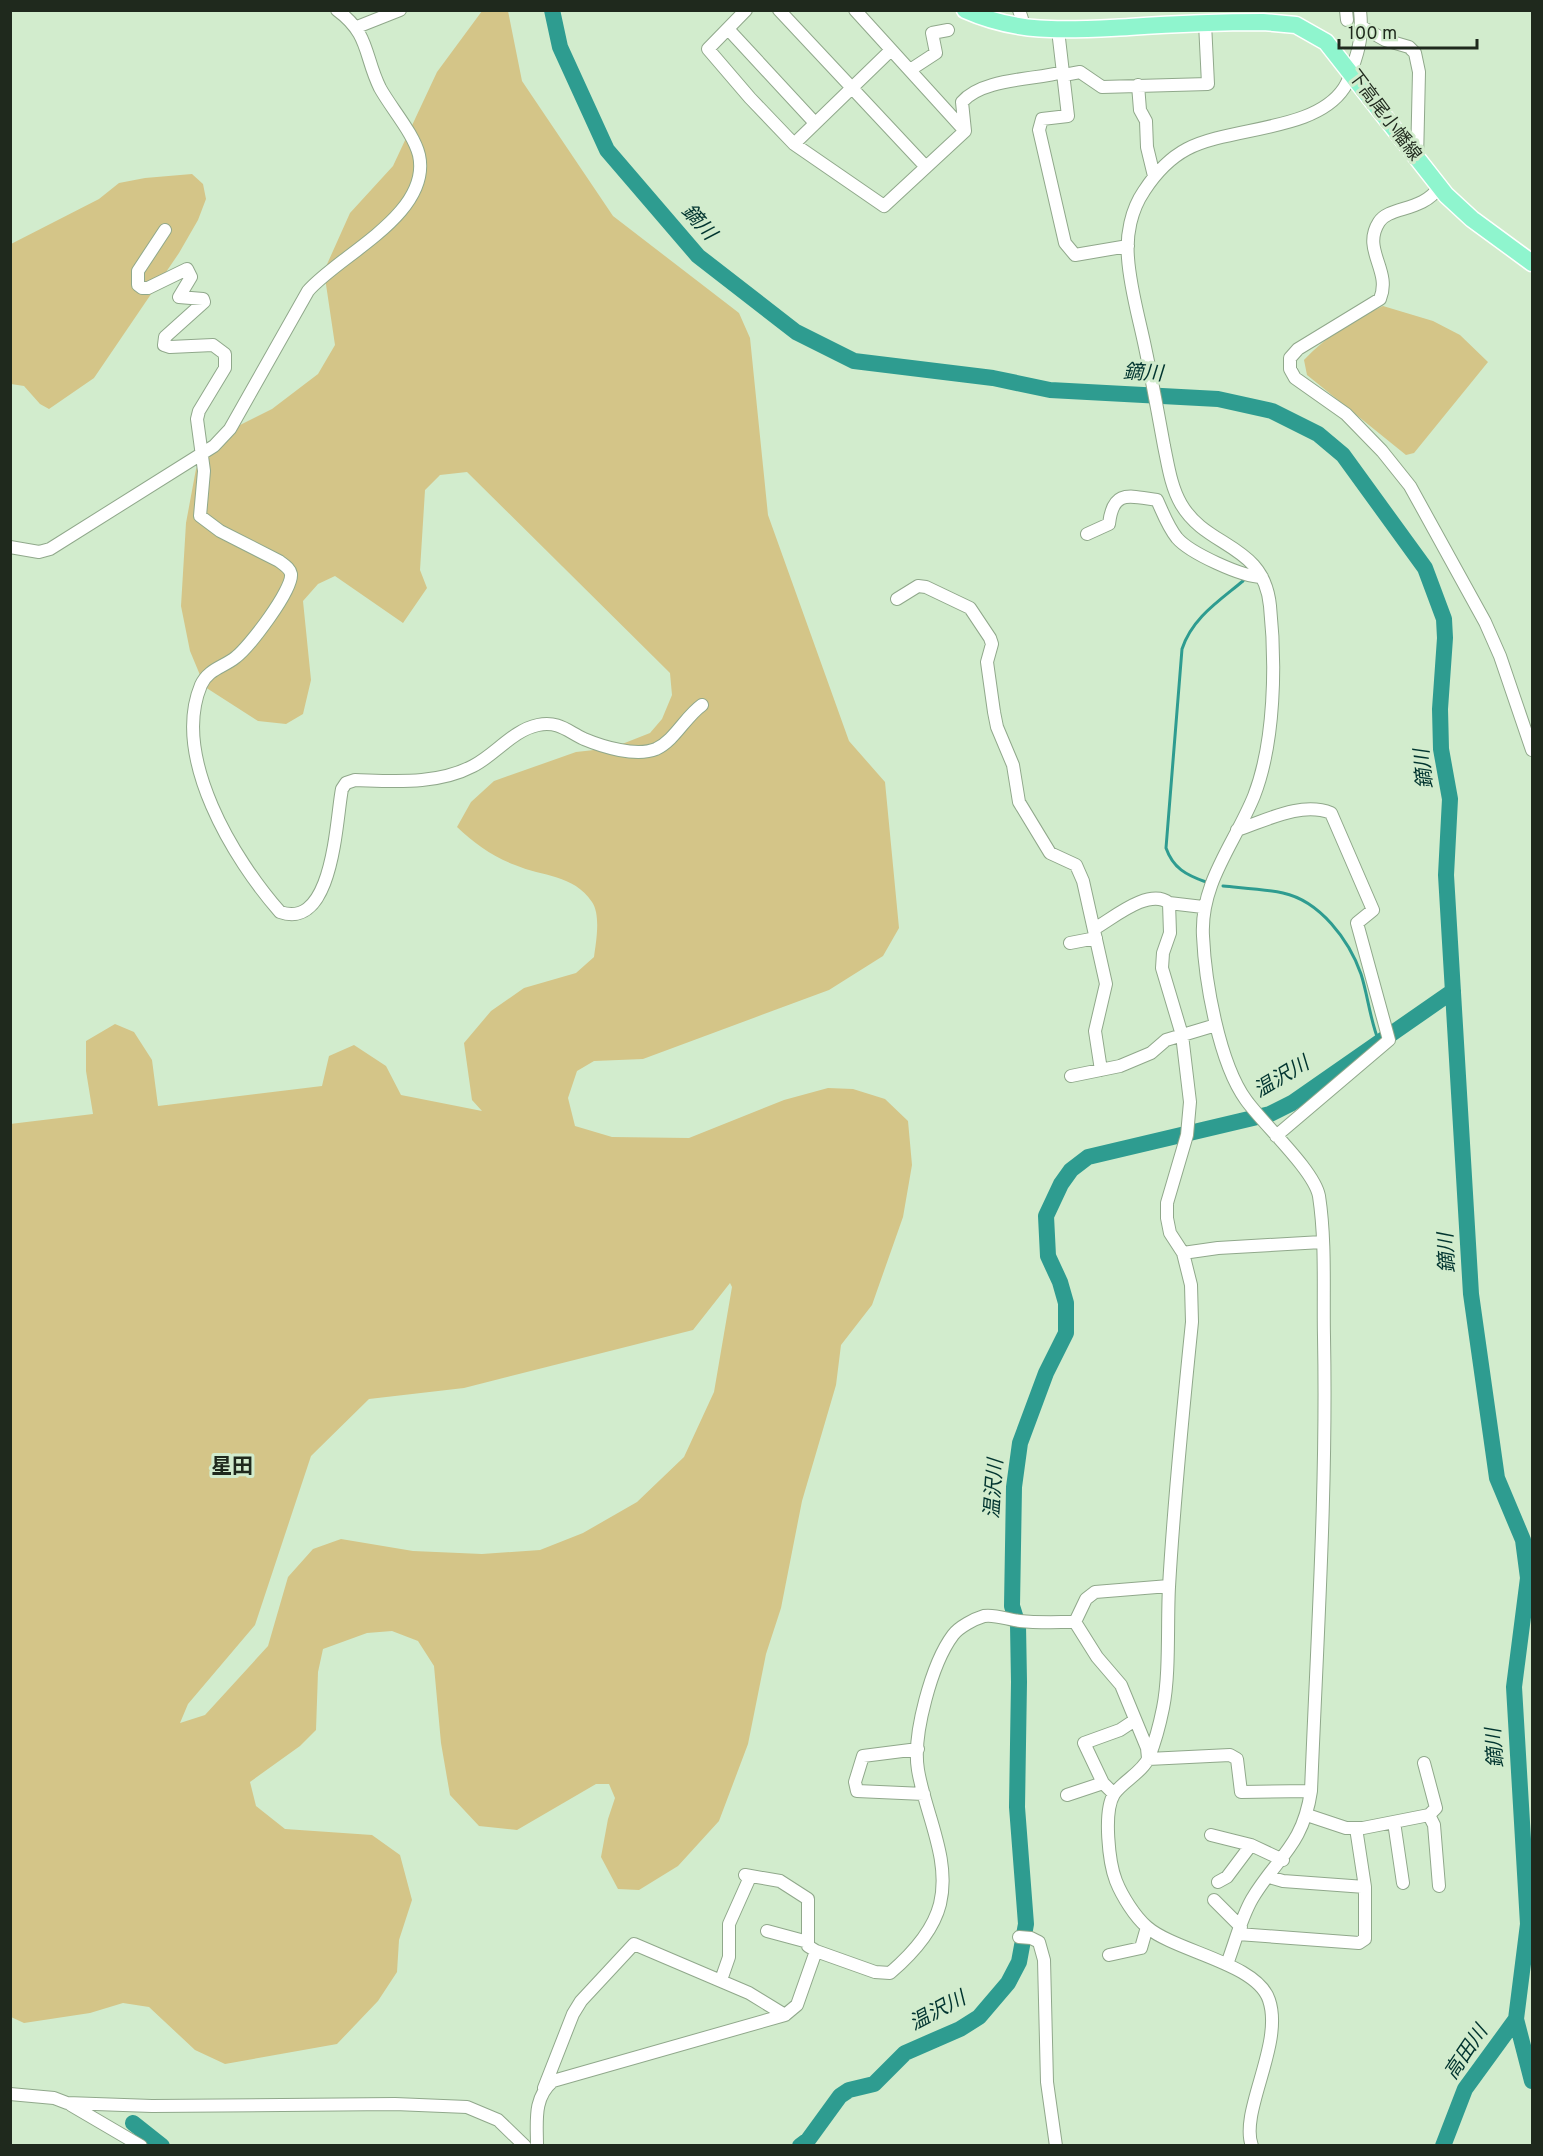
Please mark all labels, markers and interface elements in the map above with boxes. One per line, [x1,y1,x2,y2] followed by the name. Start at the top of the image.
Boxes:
[1339,12,1477,50] scale bar
[1348,23,1397,46] text: 100 m
[1342,66,1426,166] street label: 下高尾小幡線
[675,199,722,248] water label: 鏑川
[1122,360,1166,388] water label: 鏑川
[1410,746,1440,790] water label: 鏑川
[1250,1050,1316,1105] water label: 温沢川
[1434,1230,1462,1274] water label: 鏑川
[211,1454,253,1481] district label: 星田
[980,1456,1010,1520] water label: 温沢川
[1481,1725,1510,1769] water label: 鏑川
[905,1985,972,2038] water label: 温沢川
[1439,2019,1496,2085] water label: 高田川

